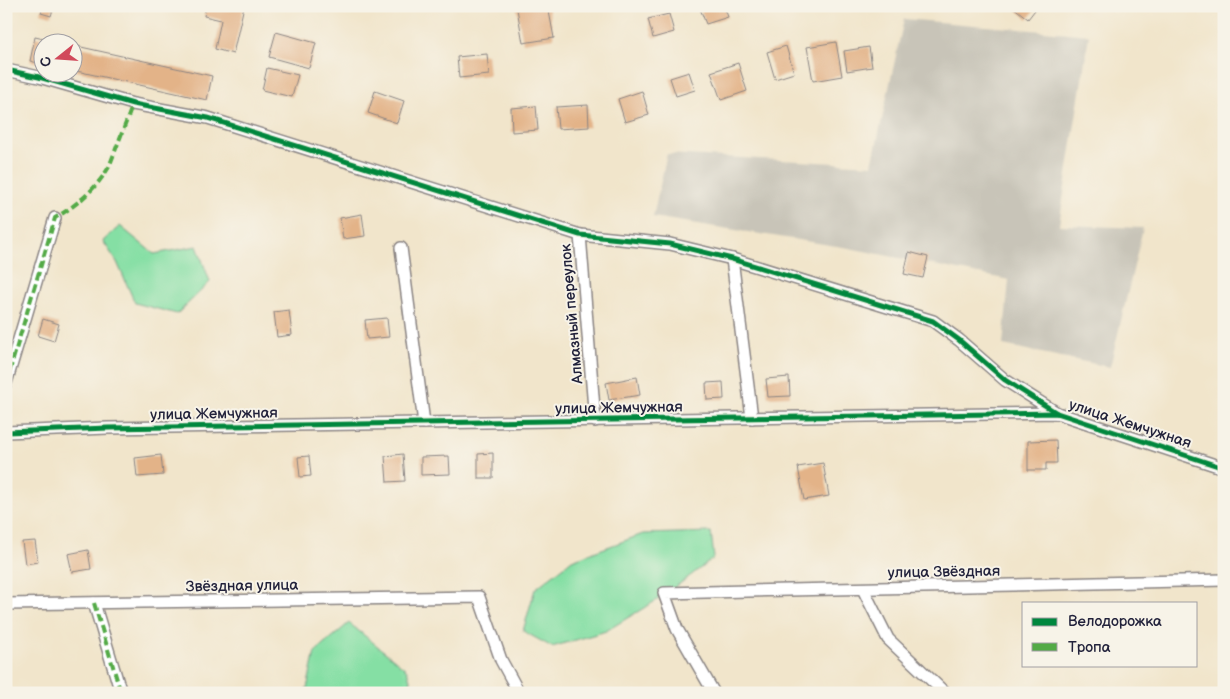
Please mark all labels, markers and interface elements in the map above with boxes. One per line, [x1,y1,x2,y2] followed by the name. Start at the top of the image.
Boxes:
[32,32,82,82] north arrow
[36,54,56,69] text: С
[556,243,588,386] street label: Алмазный переулок
[1066,395,1194,453] street label: улица Жемчужная
[555,397,683,419] street label: улица Жемчужная
[150,403,278,425] street label: улица Жемчужная
[888,562,1000,582] street label: улица Звёздная
[186,576,299,596] street label: Звёздная улица
[1022,602,1198,666] legend
[1068,612,1162,631] text: Велодорожка
[1068,638,1111,657] text: Тропа

